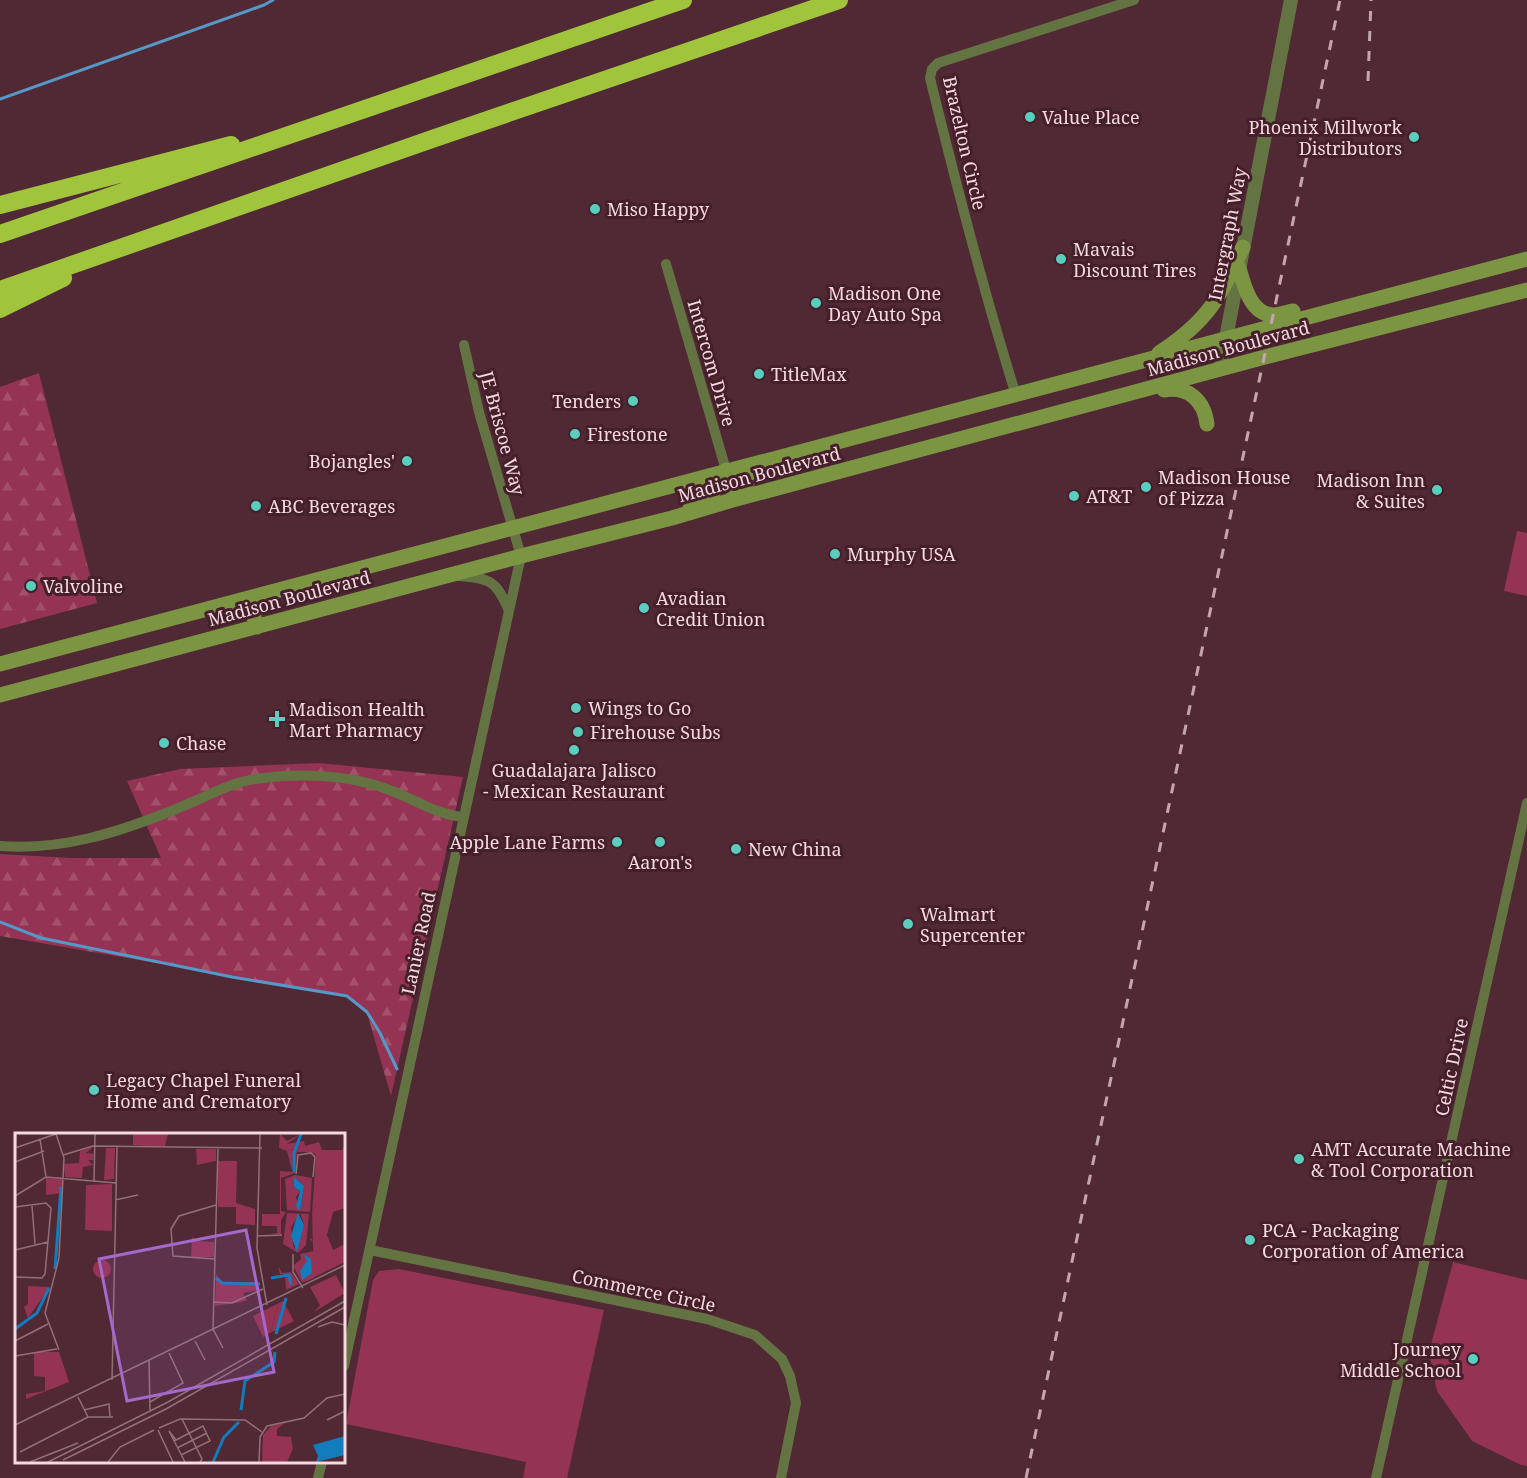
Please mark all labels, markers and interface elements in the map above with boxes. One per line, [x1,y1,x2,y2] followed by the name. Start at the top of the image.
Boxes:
[938,74,992,212] street label: Brazelton Circle
[1042,105,1140,129] place label: Value Place
[1023,110,1037,124] marker: Value Place
[1249,115,1402,160] place label: Phoenix Millwork Distributors
[1407,130,1421,144] marker: Phoenix Millwork Distributors
[1202,164,1252,303] street label: Intergraph Way
[607,197,710,221] place label: Miso Happy
[588,202,602,216] marker: Miso Happy
[1073,237,1196,282] place label: Mavais Discount Tires
[1054,252,1068,266] marker: Mavais Discount Tires
[828,281,942,326] place label: Madison One Day Auto Spa
[809,296,823,310] marker: Madison One Day Auto Spa
[682,297,742,429] street label: Intercom Drive
[1144,315,1312,381] street label: Madison Boulevard
[771,362,847,386] place label: TitleMax
[475,367,531,498] street label: JE Briscoe Way
[752,367,766,381] marker: TitleMax
[552,389,621,413] place label: Tenders
[626,394,640,408] marker: Tenders
[587,422,668,446] place label: Firestone
[568,427,582,441] marker: Firestone
[675,441,843,507] street label: Madison Boulevard
[309,449,395,473] place label: Bojangles'
[400,454,414,468] marker: Bojangles'
[1158,465,1290,510] place label: Madison House of Pizza
[1317,468,1425,513] place label: Madison Inn & Suites
[1139,480,1153,494] marker: Madison House of Pizza
[1430,483,1444,497] marker: Madison Inn & Suites
[1086,484,1132,508] place label: AT&T
[1067,489,1081,503] marker: AT&T
[268,494,395,518] place label: ABC Beverages
[249,499,263,513] marker: ABC Beverages
[847,542,956,566] place label: Murphy USA
[828,547,842,561] marker: Murphy USA
[205,565,373,631] street label: Madison Boulevard
[43,574,123,598] place label: Valvoline
[24,579,38,593] marker: Valvoline
[656,586,766,631] place label: Avadian Credit Union
[637,601,651,615] marker: Avadian Credit Union
[588,696,691,720] place label: Wings to Go
[289,697,425,742] place label: Madison Health Mart Pharmacy
[569,701,583,715] marker: Wings to Go
[270,712,284,726] marker: Madison Health Mart Pharmacy
[590,720,721,744] place label: Firehouse Subs
[571,725,585,739] marker: Firehouse Subs
[176,731,226,755] place label: Chase
[157,736,171,750] marker: Chase
[567,743,581,757] marker: Guadalajara Jalisco - Mexican Restaurant
[483,758,665,803] place label: Guadalajara Jalisco - Mexican Restaurant
[449,830,605,854] place label: Apple Lane Farms
[610,835,624,849] marker: Apple Lane Farms
[653,835,667,849] marker: Aaron's
[748,837,842,861] place label: New China
[729,842,743,856] marker: New China
[628,850,692,874] place label: Aaron's
[395,889,441,997] street label: Lanier Road
[920,902,1025,947] place label: Walmart Supercenter
[901,917,915,931] marker: Walmart Supercenter
[1429,1016,1473,1118] street label: Celtic Drive
[106,1068,301,1113] place label: Legacy Chapel Funeral Home and Crematory
[87,1083,101,1097] marker: Legacy Chapel Funeral Home and Crematory
[15,1133,345,1463] inset map
[1311,1137,1511,1182] place label: AMT Accurate Machine & Tool Corporation
[1292,1152,1306,1166] marker: AMT Accurate Machine & Tool Corporation
[1262,1218,1465,1263] place label: PCA - Packaging Corporation of America
[1243,1233,1257,1247] marker: PCA - Packaging Corporation of America
[570,1263,718,1317] street label: Commerce Circle
[1340,1337,1462,1382] place label: Journey Middle School
[1466,1352,1480,1366] marker: Journey Middle School

